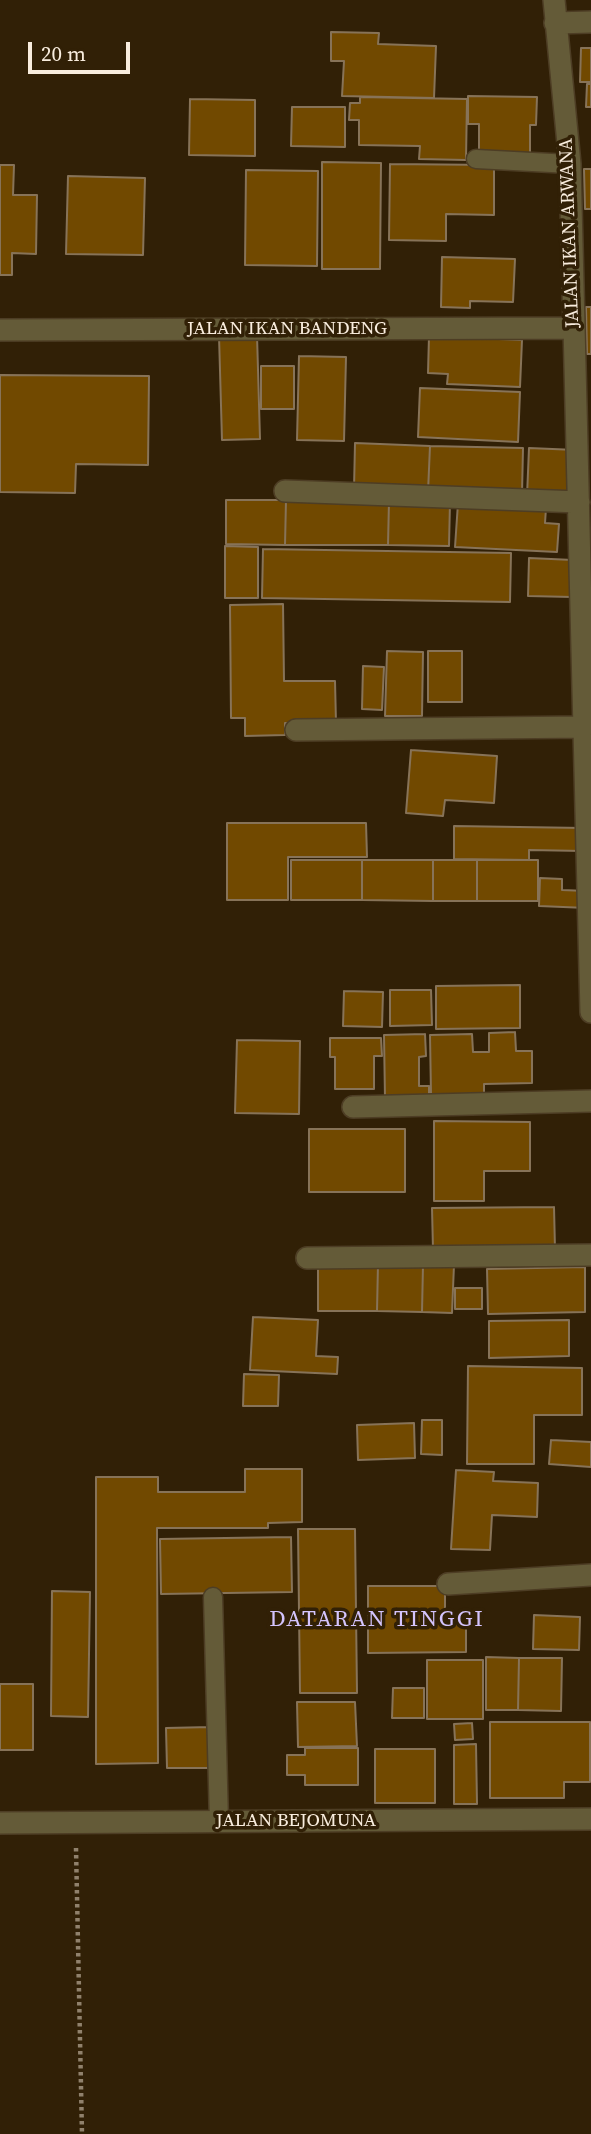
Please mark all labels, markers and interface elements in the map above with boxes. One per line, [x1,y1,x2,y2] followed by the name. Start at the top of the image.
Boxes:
[32,28,133,72] scale bar
[41,39,86,68] text: 20 m
[555,138,585,328] street label: JALAN IKAN ARWANA
[187,318,387,340] street label: JALAN IKAN BANDENG
[271,1606,483,1634] district label: DATARAN TINGGI
[216,1810,376,1832] street label: JALAN BEJOMUNA

